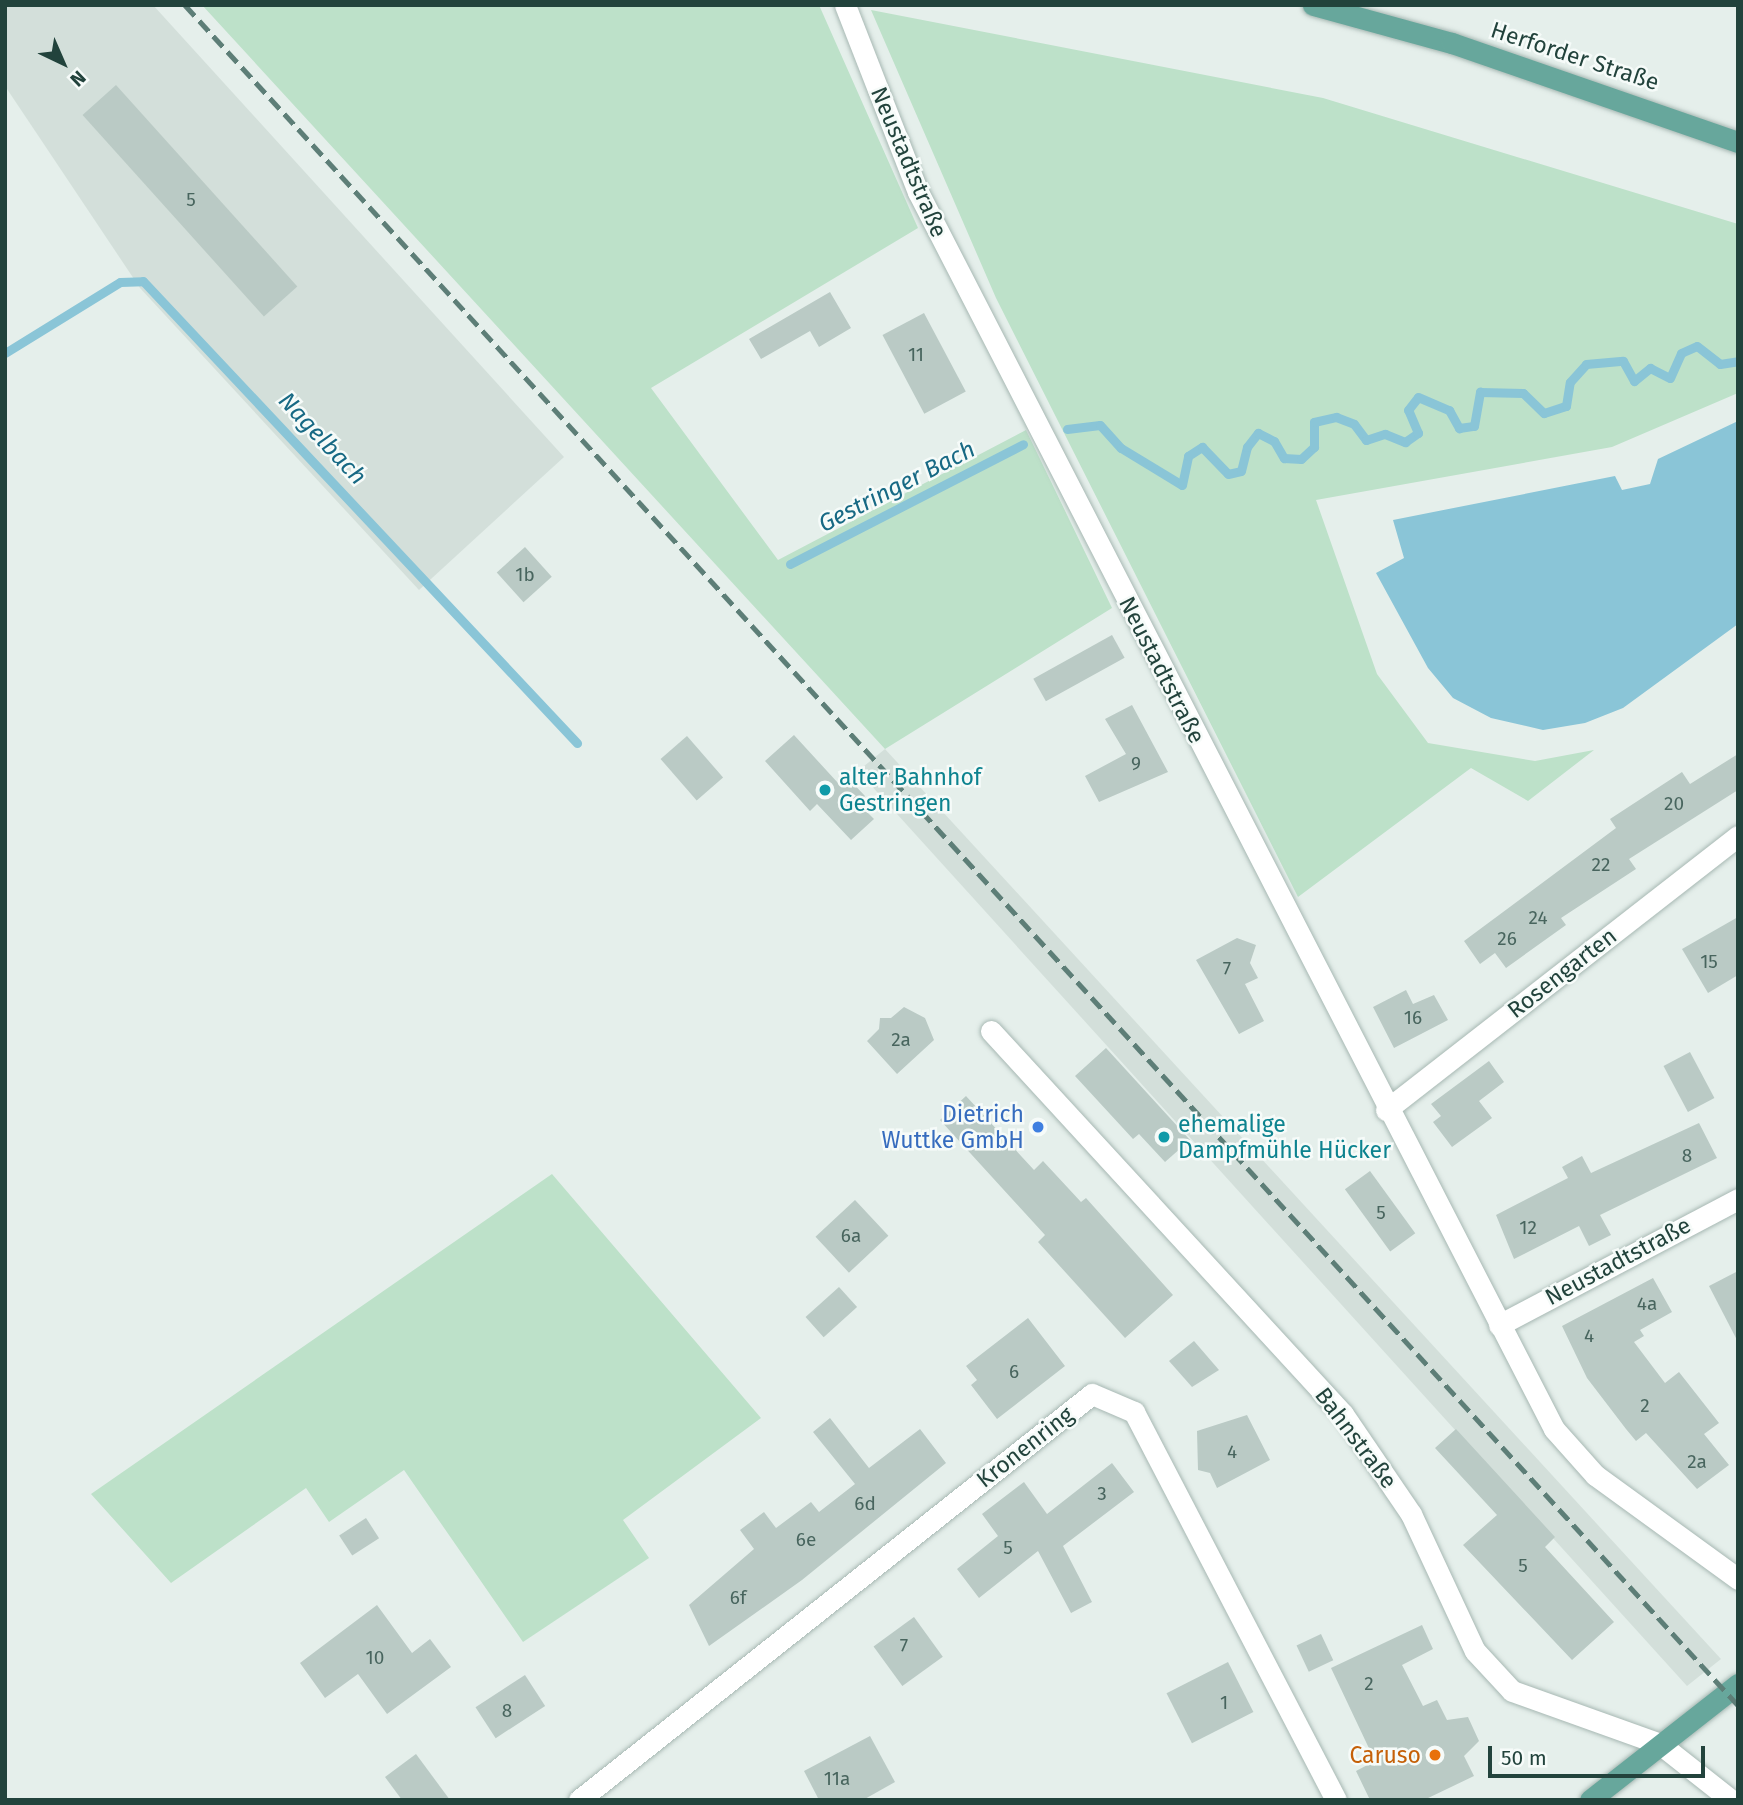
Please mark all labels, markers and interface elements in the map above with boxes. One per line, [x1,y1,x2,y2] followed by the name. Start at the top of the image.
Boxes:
[1488,16,1662,96] street label: Herforder Straße
[28,28,98,98] north arrow
[65,66,90,91] text: N
[865,83,953,241] street label: Neustadtstraße
[186,189,196,211] house number: 5
[908,344,924,366] house number: 11
[272,387,372,491] water label: Nagelbach
[814,435,980,539] water label: Gestringer Bach
[515,564,535,586] house number: 1b
[1113,592,1211,748] street label: Neustadtstraße
[1131,753,1141,775] house number: 9
[839,763,982,817] place label: alter Bahnhof Gestringen
[817,782,833,798] marker: alter Bahnhof Gestringen
[1664,793,1684,815] house number: 20
[1592,854,1610,876] house number: 22
[1529,907,1547,929] house number: 24
[1502,922,1622,1024] street label: Rosengarten
[1497,928,1517,950] house number: 26
[1700,951,1718,973] house number: 15
[1223,958,1231,980] house number: 7
[1404,1007,1422,1029] house number: 16
[891,1029,911,1051] house number: 2a
[882,1100,1024,1154] place label: Dietrich Wuttke GmbH
[1178,1110,1391,1164] place label: ehemalige Dampfmühle Hücker
[1030,1119,1046,1135] marker: Dietrich Wuttke GmbH
[1156,1129,1172,1145] marker: ehemalige Dampfmühle Hücker
[1682,1145,1692,1167] house number: 8
[1376,1202,1386,1224] house number: 5
[1540,1211,1696,1311] street label: Neustadtstraße
[1519,1217,1537,1239] house number: 12
[841,1225,861,1247] house number: 6a
[1637,1293,1657,1315] house number: 4a
[1584,1325,1594,1347] house number: 4
[1009,1361,1019,1383] house number: 6
[1309,1382,1403,1494] street label: Bahnstraße
[1640,1395,1650,1417] house number: 2
[971,1401,1079,1493] street label: Kronenring
[1227,1441,1237,1463] house number: 4
[1687,1451,1707,1473] house number: 2a
[1097,1483,1107,1505] house number: 3
[854,1493,876,1515] house number: 6d
[796,1529,816,1551] house number: 6e
[1003,1537,1013,1559] house number: 5
[1518,1555,1528,1577] house number: 5
[730,1587,746,1609] house number: 6f
[900,1635,908,1657] house number: 7
[366,1647,384,1669] house number: 10
[1364,1673,1374,1695] house number: 2
[1220,1692,1228,1714] house number: 1
[502,1700,512,1722] house number: 8
[1491,1731,1708,1775] scale bar
[1349,1741,1421,1769] place label: Caruso
[1501,1745,1547,1771] text: 50 m
[1427,1747,1443,1763] marker: Caruso
[824,1768,850,1790] house number: 11a

